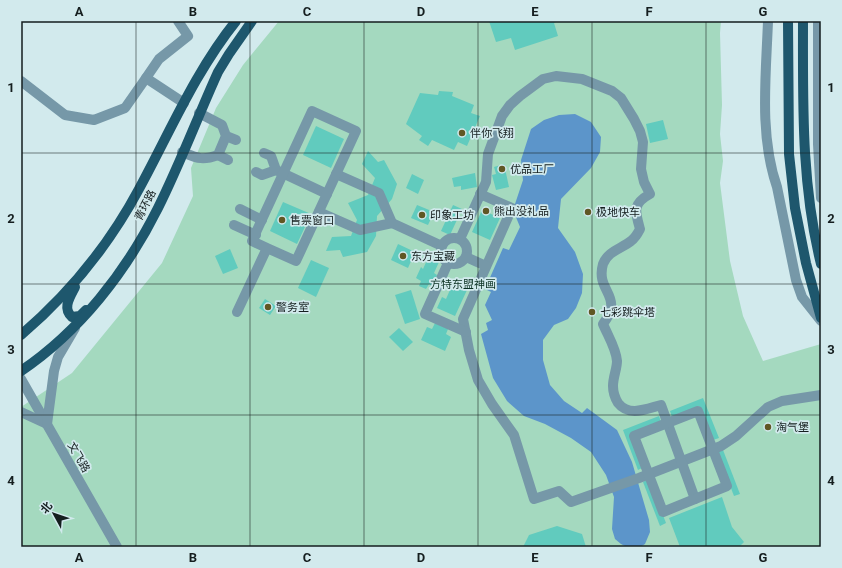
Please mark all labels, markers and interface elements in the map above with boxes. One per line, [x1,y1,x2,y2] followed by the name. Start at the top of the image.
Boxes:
[75,4,84,19] text: A
[189,4,197,19] text: B
[303,4,312,19] text: C
[417,4,425,19] text: D
[531,4,539,19] text: E
[645,4,653,19] text: F
[759,4,768,19] text: G
[7,80,15,95] text: 1
[827,80,835,95] text: 1
[470,127,514,140] place label: 伴你飞翔
[457,128,467,138] marker: 伴你飞翔
[510,163,554,176] place label: 优品工厂
[497,164,507,174] marker: 优品工厂
[132,188,159,223] street label: 青环路
[494,205,549,218] place label: 熊出没礼品
[481,206,491,216] marker: 熊出没礼品
[596,206,640,219] place label: 极地快车
[583,207,593,217] marker: 极地快车
[430,209,474,222] place label: 印象工坊
[417,210,427,220] marker: 印象工坊
[7,211,15,226] text: 2
[827,211,835,226] text: 2
[290,214,334,227] place label: 售票窗口
[277,215,287,225] marker: 售票窗口
[411,250,455,263] place label: 东方宝藏
[398,251,408,261] marker: 东方宝藏
[430,278,496,291] park label: 方特东盟神画
[276,301,309,314] place label: 警务室
[263,302,273,312] marker: 警务室
[600,306,655,319] place label: 七彩跳伞塔
[587,307,597,317] marker: 七彩跳伞塔
[7,342,15,357] text: 3
[827,342,835,357] text: 3
[776,421,809,434] place label: 淘气堡
[763,422,773,432] marker: 淘气堡
[65,440,92,475] street label: 文飞路
[7,473,15,488] text: 4
[827,473,835,488] text: 4
[34,494,74,534] north arrow
[38,500,55,516] text: 北
[75,550,84,565] text: A
[189,550,197,565] text: B
[303,550,312,565] text: C
[417,550,425,565] text: D
[531,550,539,565] text: E
[645,550,653,565] text: F
[759,550,768,565] text: G

